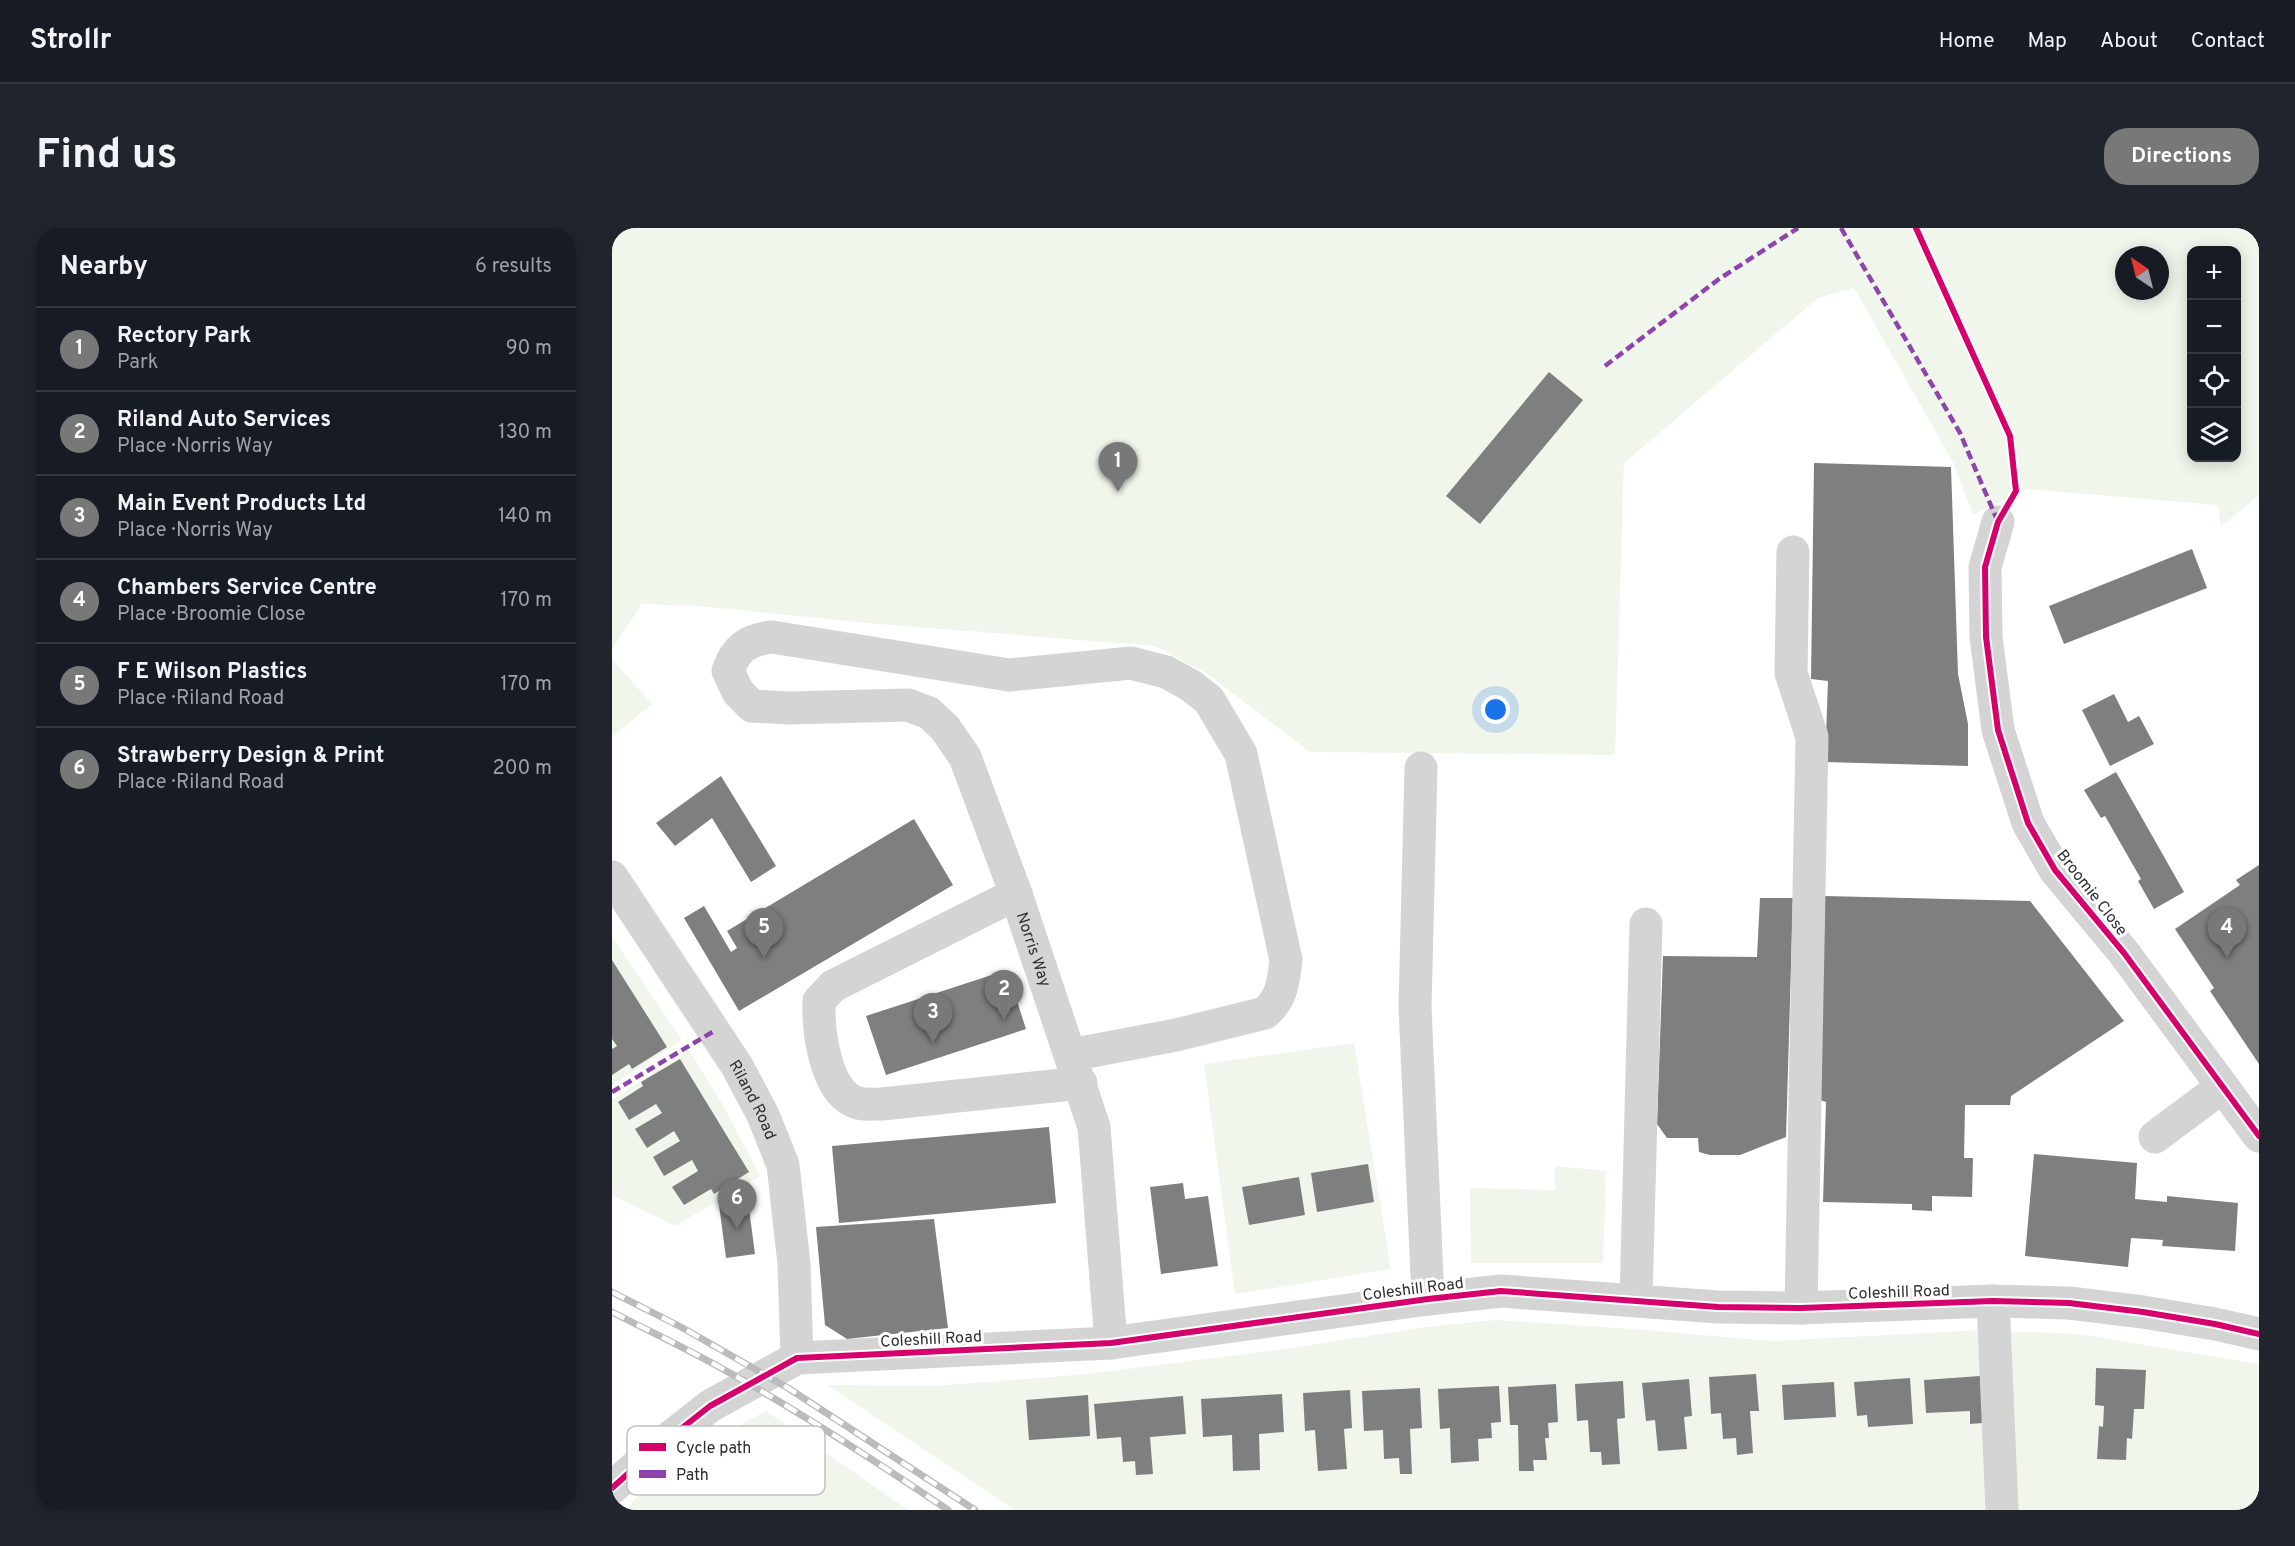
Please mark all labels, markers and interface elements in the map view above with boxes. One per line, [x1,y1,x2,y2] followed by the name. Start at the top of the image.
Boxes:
[30,23,112,59] text: Strollr
[1939,28,1995,55] text: Home
[2028,28,2067,55] text: Map
[2100,28,2158,55] text: About
[2191,28,2265,55] text: Contact
[2104,128,2259,185] button: Directions
[36,130,177,183] text: Find us
[2115,246,2169,300] north arrow
[2187,246,2241,462] map controls
[2187,246,2241,300] button: +
[60,251,148,284] text: Nearby
[475,254,552,280] text: 6 results
[2187,300,2241,354] button: −
[117,323,251,350] text: Rectory Park
[76,336,84,362] text: 1
[506,336,552,362] text: 90 m
[117,350,158,376] text: Park
[2187,354,2241,408] button: locate
[117,407,331,434] text: Riland Auto Services
[2187,408,2241,462] button: layers
[73,420,86,446] text: 2
[498,420,552,446] text: 130 m
[117,434,273,460] text: Place · Norris Way
[1098,442,1138,492] pin: 1
[117,491,366,518] text: Main Event Products Ltd
[74,504,86,530] text: 3
[498,504,552,530] text: 140 m
[117,518,273,544] text: Place · Norris Way
[117,575,377,602] text: Chambers Service Centre
[73,588,86,614] text: 4
[500,588,552,614] text: 170 m
[117,602,306,628] text: Place · Broomie Close
[117,659,307,686] text: F E Wilson Plastics
[73,672,86,698] text: 5
[500,672,552,698] text: 170 m
[117,686,284,712] text: Place · Riland Road
[1481,695,1510,724] your location
[117,743,384,770] text: Strawberry Design & Print
[73,756,86,782] text: 6
[493,756,552,782] text: 200 m
[117,770,284,796] text: Place · Riland Road
[2052,846,2131,940] street label: Broomie Close
[744,908,784,958] pin: 5
[2208,908,2246,958] pin: 4
[1011,910,1054,990] street label: Norris Way
[984,970,1024,1020] pin: 2
[914,994,952,1043] pin: 3
[724,1057,780,1143] street label: Riland Road
[718,1180,756,1229] pin: 6
[1362,1274,1465,1306] street label: Coleshill Road
[1848,1281,1950,1305] street label: Coleshill Road
[880,1327,982,1353] street label: Coleshill Road
[627,1426,825,1495] legend
[676,1439,751,1459] text: Cycle path
[676,1466,709,1486] text: Path

